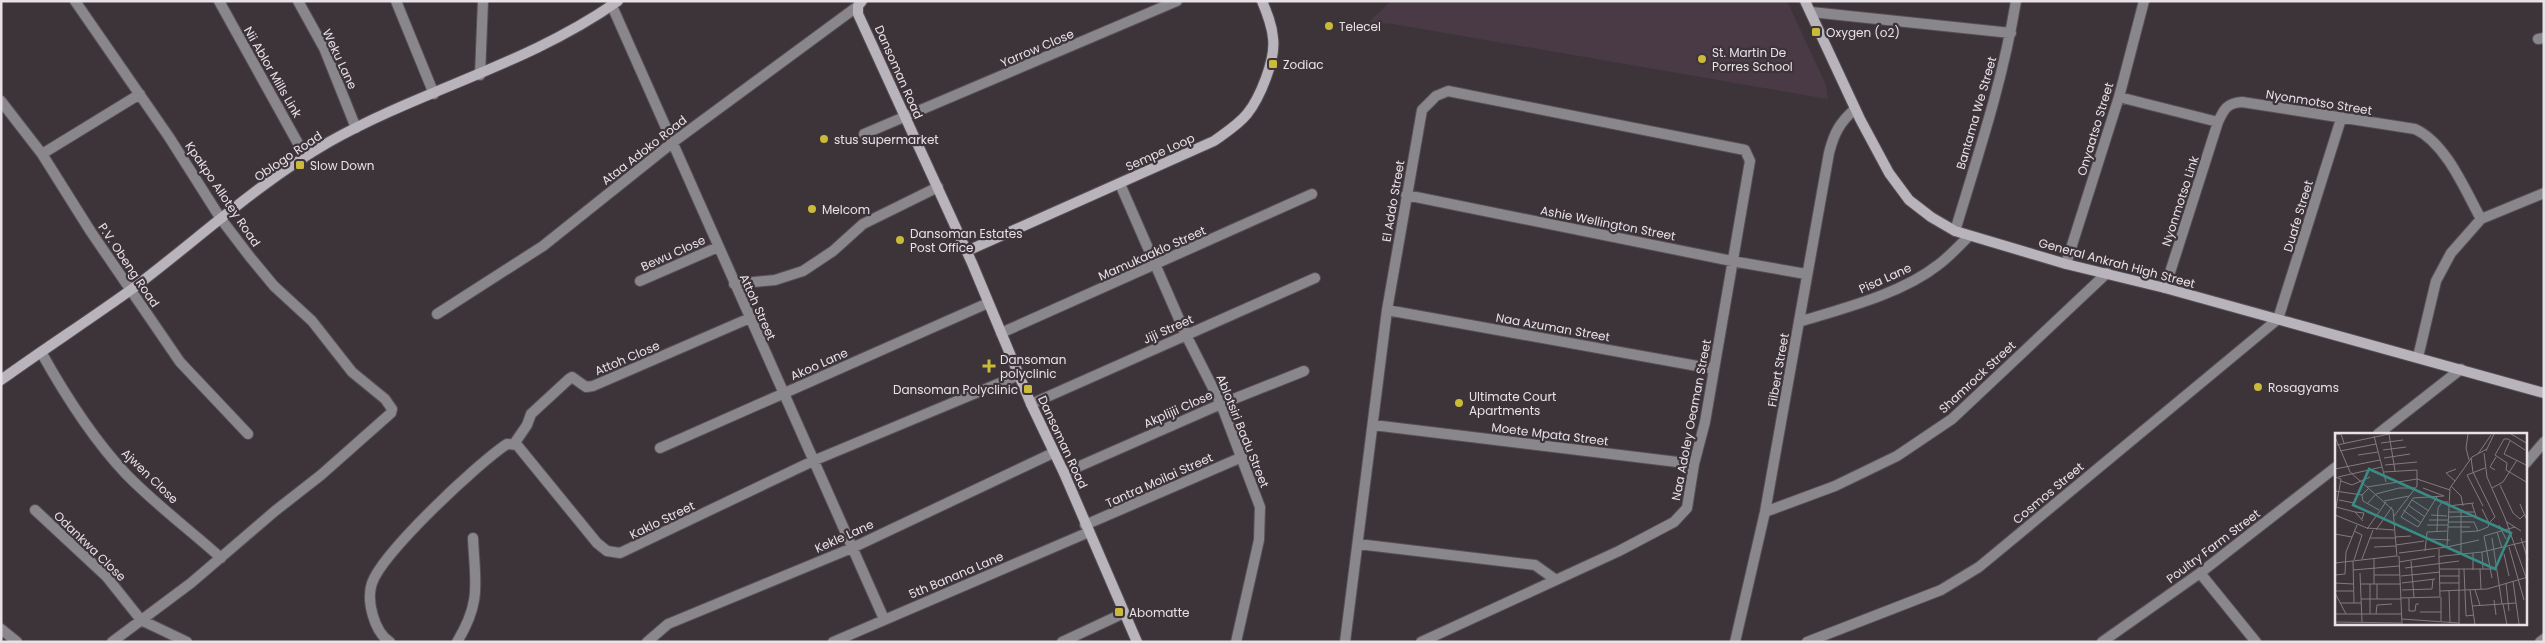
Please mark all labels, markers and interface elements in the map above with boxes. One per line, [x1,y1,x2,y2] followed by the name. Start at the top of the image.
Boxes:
[1339,18,1381,35] place label: Telecel
[1323,20,1335,32] marker: Telecel
[240,23,306,121] street label: Nii Ablor Mills Link
[871,23,927,121] street label: Dansoman Road
[1826,24,1900,41] place label: Oxygen (o2)
[998,25,1076,71] street label: Yarrow Close
[319,26,361,92] street label: Weku Lane
[1810,26,1822,38] marker: Oxygen (o2)
[1712,44,1793,75] place label: St. Martin De Porres School
[1696,53,1708,65] marker: St. Martin De Porres School
[1952,55,2000,171] street label: Bantama We Street
[1283,56,1324,73] place label: Zodiac
[1267,58,1279,70] marker: Zodiac
[2073,80,2117,178] street label: Onyaatso Street
[2265,85,2373,119] street label: Nyonmotso Street
[598,111,690,189] street label: Ataa Adoko Road
[251,127,325,185] street label: Oblogo Road
[1123,129,1197,175] street label: Sempe Loop
[834,131,939,148] place label: stus supermarket
[818,133,830,145] marker: stus supermarket
[181,138,265,250] street label: Kpakpo Allotey Road
[2157,153,2203,248] street label: Nyonmotso Link
[310,157,374,174] place label: Slow Down
[294,159,306,171] marker: Slow Down
[1377,159,1409,243] street label: El Addo Street
[2279,178,2317,254] street label: Duafe Street
[822,201,870,218] place label: Melcom
[1539,202,1677,244] street label: Ashie Wellington Street
[806,203,818,215] marker: Melcom
[94,219,164,311] street label: P.V. Obeng Road
[1096,222,1208,284] street label: Mamukaaklo Street
[910,225,1023,256] place label: Dansoman Estates Post Office
[638,231,708,275] street label: Bewu Close
[894,234,906,246] marker: Dansoman Estates Post Office
[2037,234,2197,292] street label: General Ankrah High Street
[1856,259,1914,297] street label: Pisa Lane
[736,271,780,343] street label: Attoh Street
[1495,309,1611,345] street label: Naa Azuman Street
[1140,310,1196,348] street label: Jiji Street
[1763,332,1793,408] street label: Filbert Street
[592,337,662,379] street label: Attoh Close
[1935,337,2019,417] street label: Shamrock Street
[1667,338,1715,502] street label: Naa Adoley Oeaman Street
[788,344,850,384] street label: Akoo Lane
[1000,351,1066,382] place label: Dansoman polyclinic
[982,359,996,373] marker: Dansoman polyclinic
[1213,372,1273,490] street label: Ablotsiri Badu Street
[2268,379,2339,396] place label: Rosagyams
[893,381,1018,398] place label: Dansoman Polyclinic
[2252,381,2264,393] marker: Rosagyams
[1022,383,1034,395] marker: Dansoman Polyclinic
[1141,386,1215,432] street label: Akplijii Close
[1469,388,1556,419] place label: Ultimate Court Apartments
[1034,393,1092,491] street label: Dansoman Road
[1453,397,1465,409] marker: Ultimate Court Apartments
[1490,418,1610,450] street label: Moete Mpata Street
[2335,433,2528,626] inset map
[118,445,182,507] street label: Ajwen Close
[1103,449,1215,511] street label: Tantra Moilai Street
[2009,458,2087,528] street label: Cosmos Street
[627,497,697,543] street label: Kaklo Street
[2163,505,2263,587] street label: Poultry Farm Street
[50,507,130,585] street label: Odankwa Close
[812,515,876,557] street label: Kekle Lane
[906,547,1006,603] street label: 5th Banana Lane
[1129,604,1190,621] place label: Abomatte
[1113,606,1125,618] marker: Abomatte

